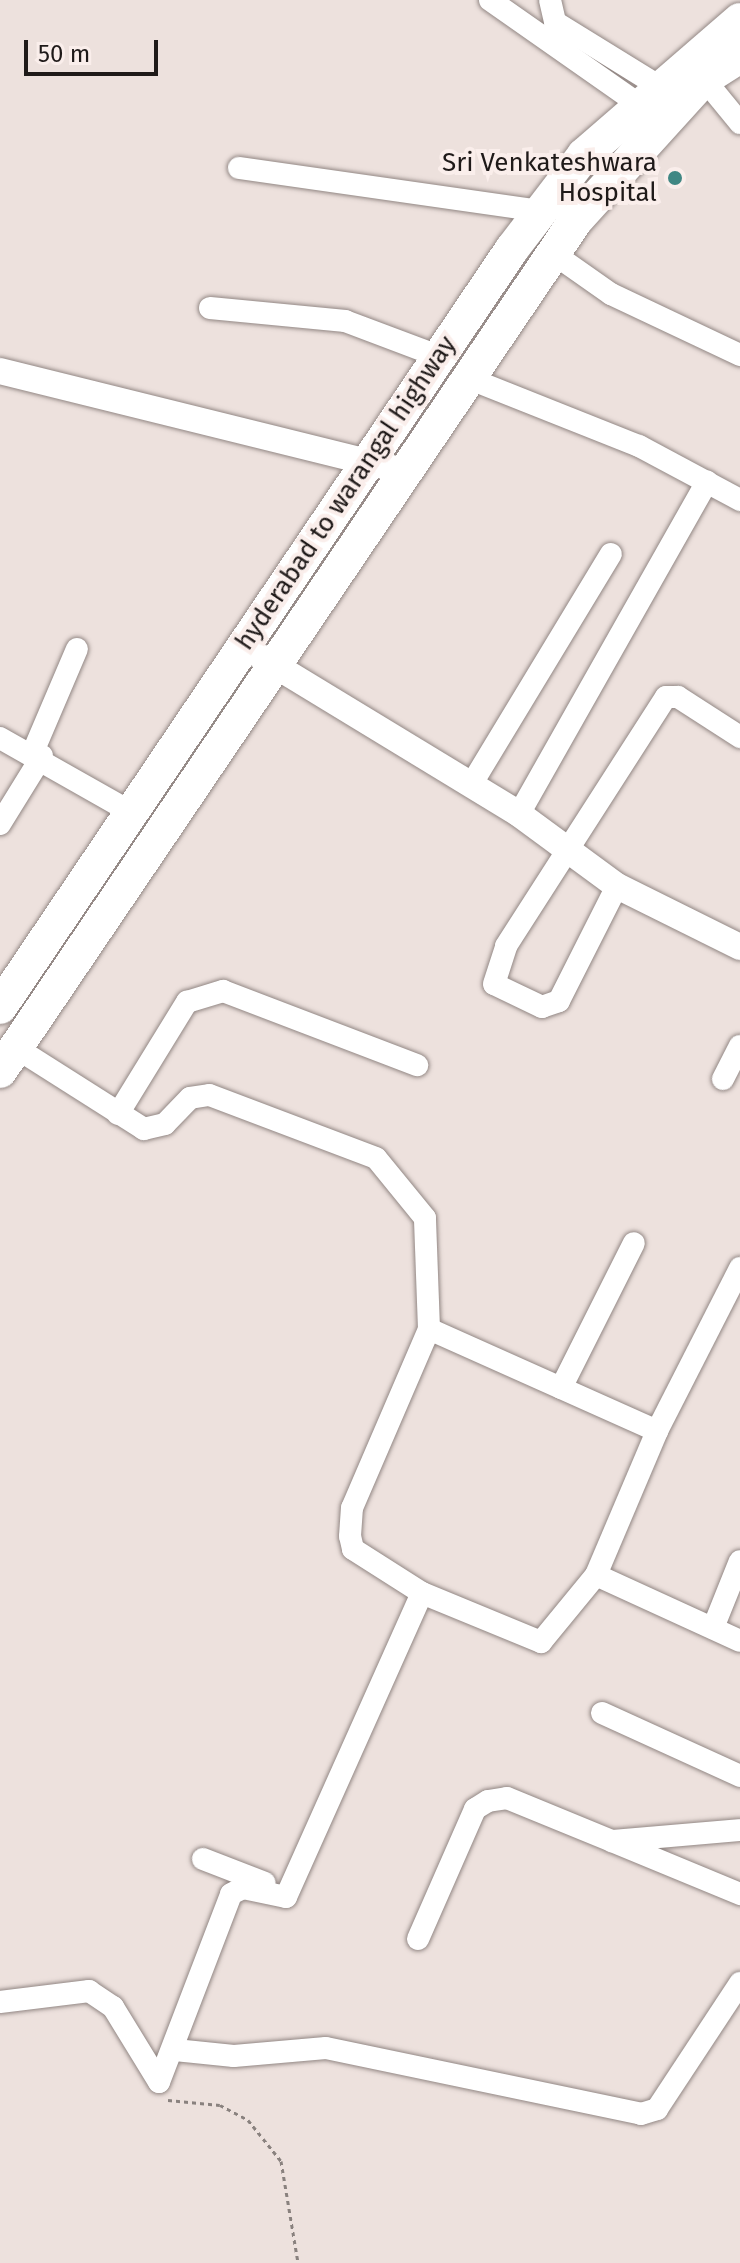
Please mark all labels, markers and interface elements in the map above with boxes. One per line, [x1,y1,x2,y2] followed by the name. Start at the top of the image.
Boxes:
[28,24,162,74] scale bar
[38,40,90,68] text: 50 m
[442,147,657,208] place label: Sri Venkateshwara Hospital
[664,167,686,189] marker: Sri Venkateshwara Hospital
[229,330,463,656] street label: hyderabad to warangal highway

